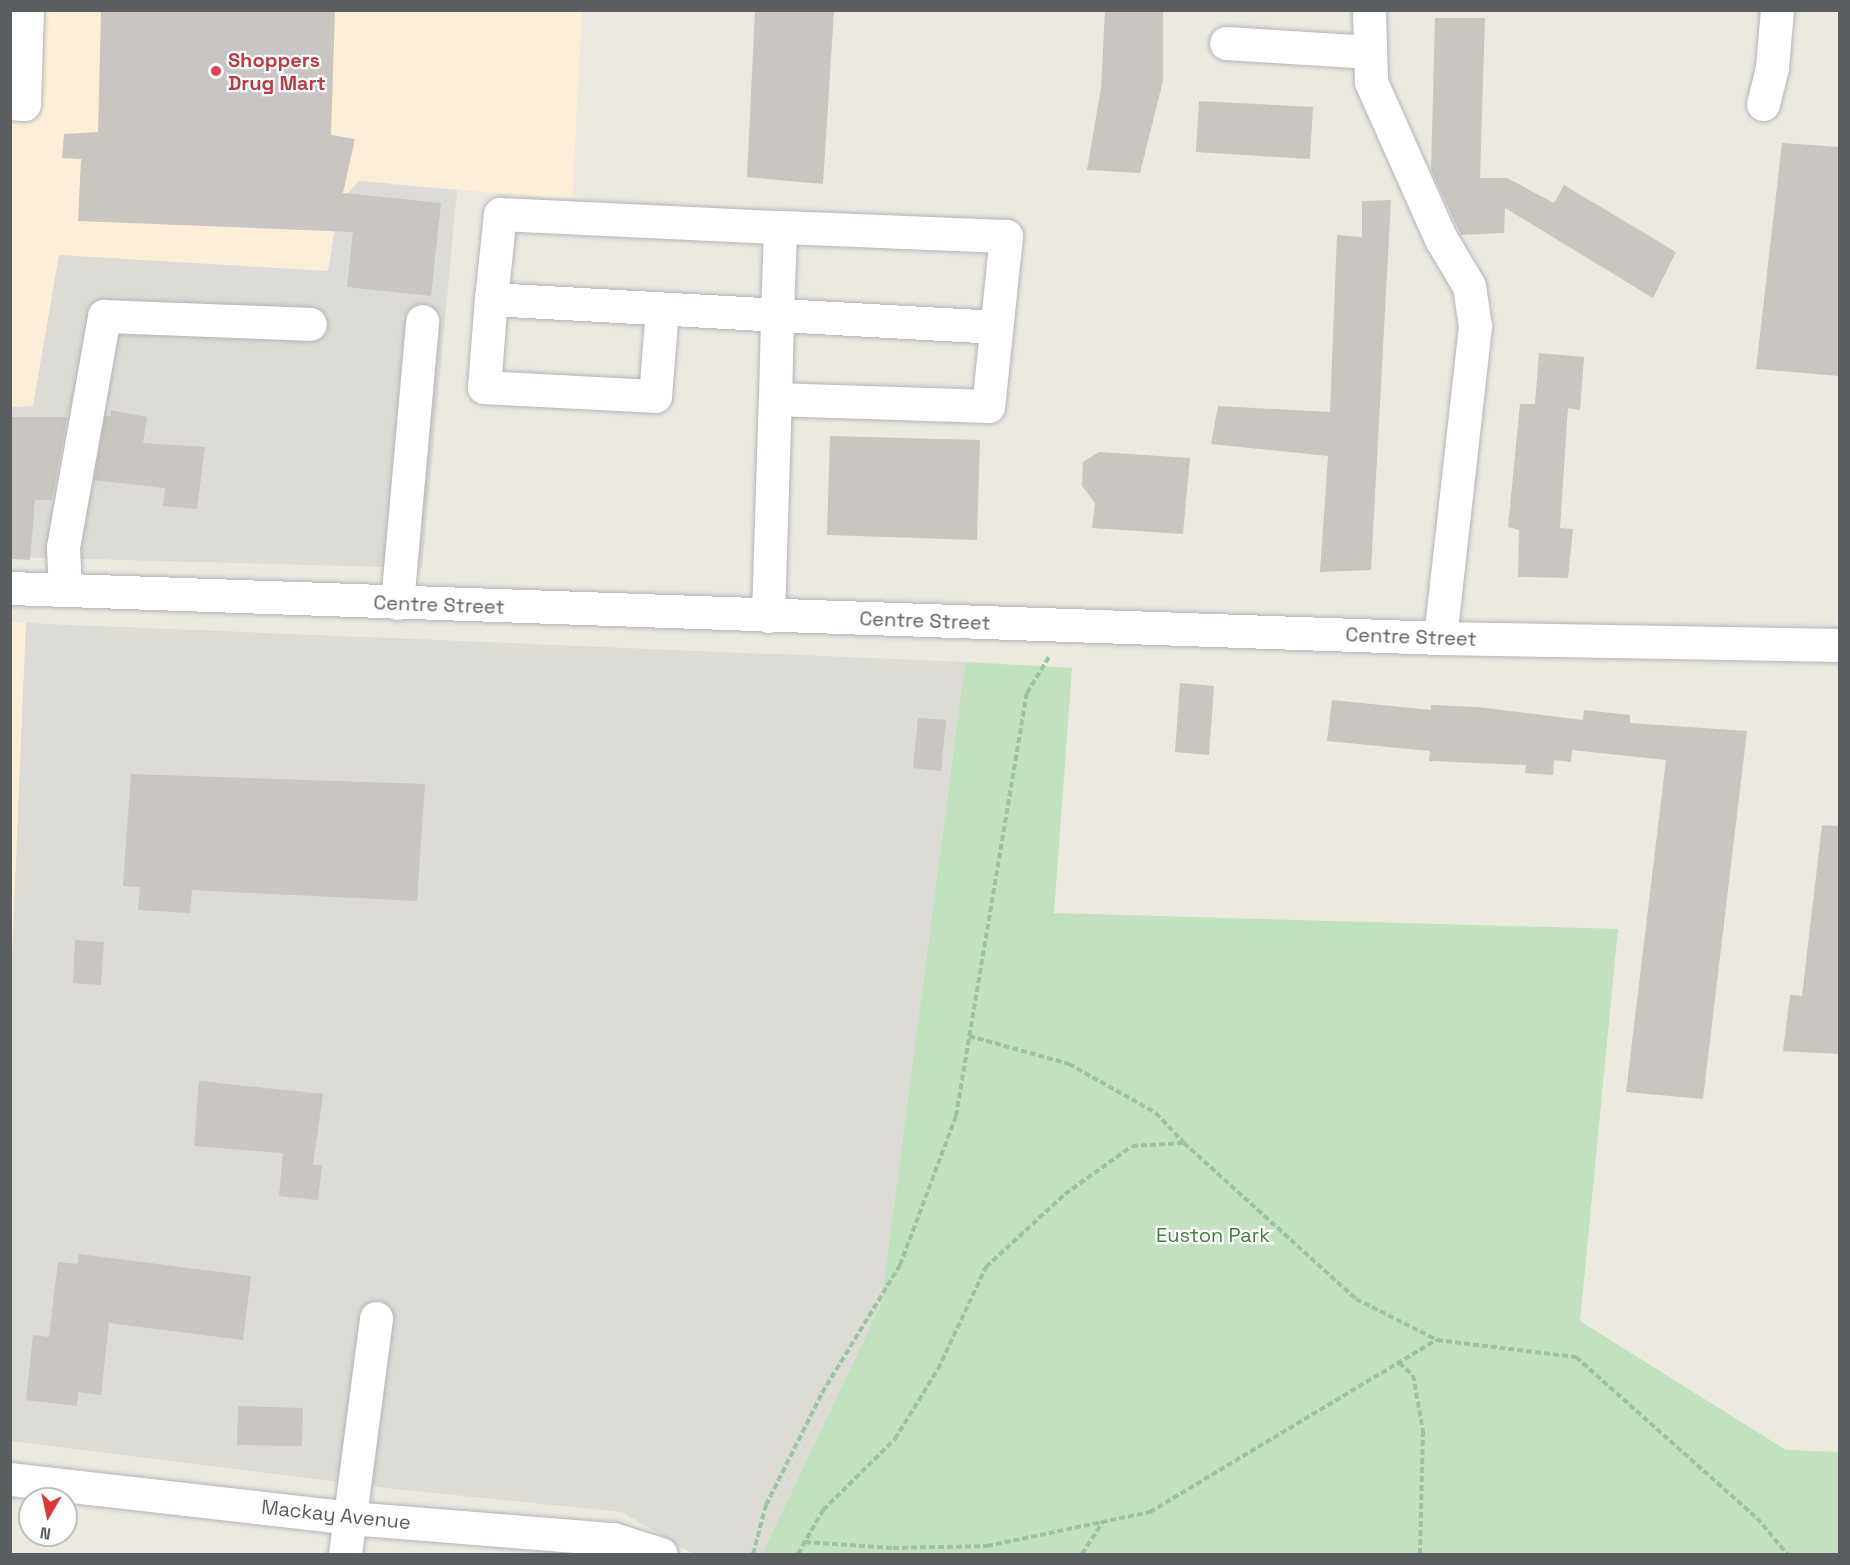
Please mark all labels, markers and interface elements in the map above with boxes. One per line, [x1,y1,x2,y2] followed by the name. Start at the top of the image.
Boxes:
[228,48,326,95] place label: Shoppers Drug Mart
[209,64,223,78] marker: Shoppers Drug Mart
[373,591,505,619] street label: Centre Street
[859,607,991,635] street label: Centre Street
[1345,623,1477,651] street label: Centre Street
[1156,1223,1270,1247] park label: Euston Park
[18,1487,78,1547] north arrow
[260,1495,412,1535] street label: Mackay Avenue
[38,1522,52,1545] text: N

